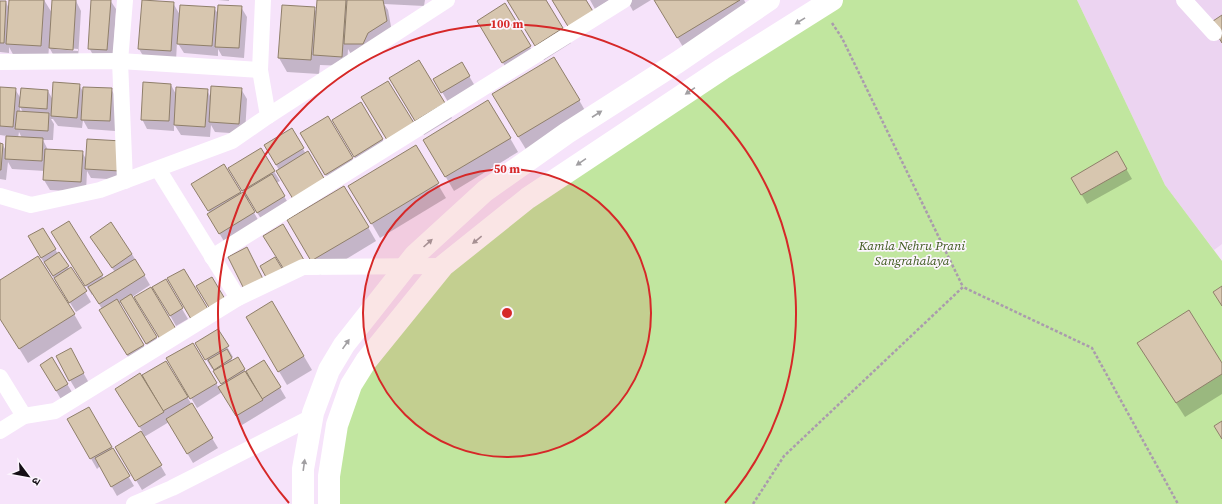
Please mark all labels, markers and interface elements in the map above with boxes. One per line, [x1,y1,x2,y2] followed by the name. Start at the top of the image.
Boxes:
[491,16,524,32] text: 100 m
[795,17,805,25] one-way arrow
[685,87,695,95] one-way arrow
[592,110,603,117] one-way arrow
[576,159,587,166] one-way arrow
[494,161,520,177] text: 50 m
[472,235,482,244] one-way arrow
[858,237,965,269] park label: Kamla Nehru Prani Sangrahalaya
[423,239,433,248] one-way arrow
[500,306,514,320] centre of rings
[342,338,350,349] one-way arrow
[8,456,48,496] north arrow
[301,459,307,471] one-way arrow
[28,474,44,488] text: उ

